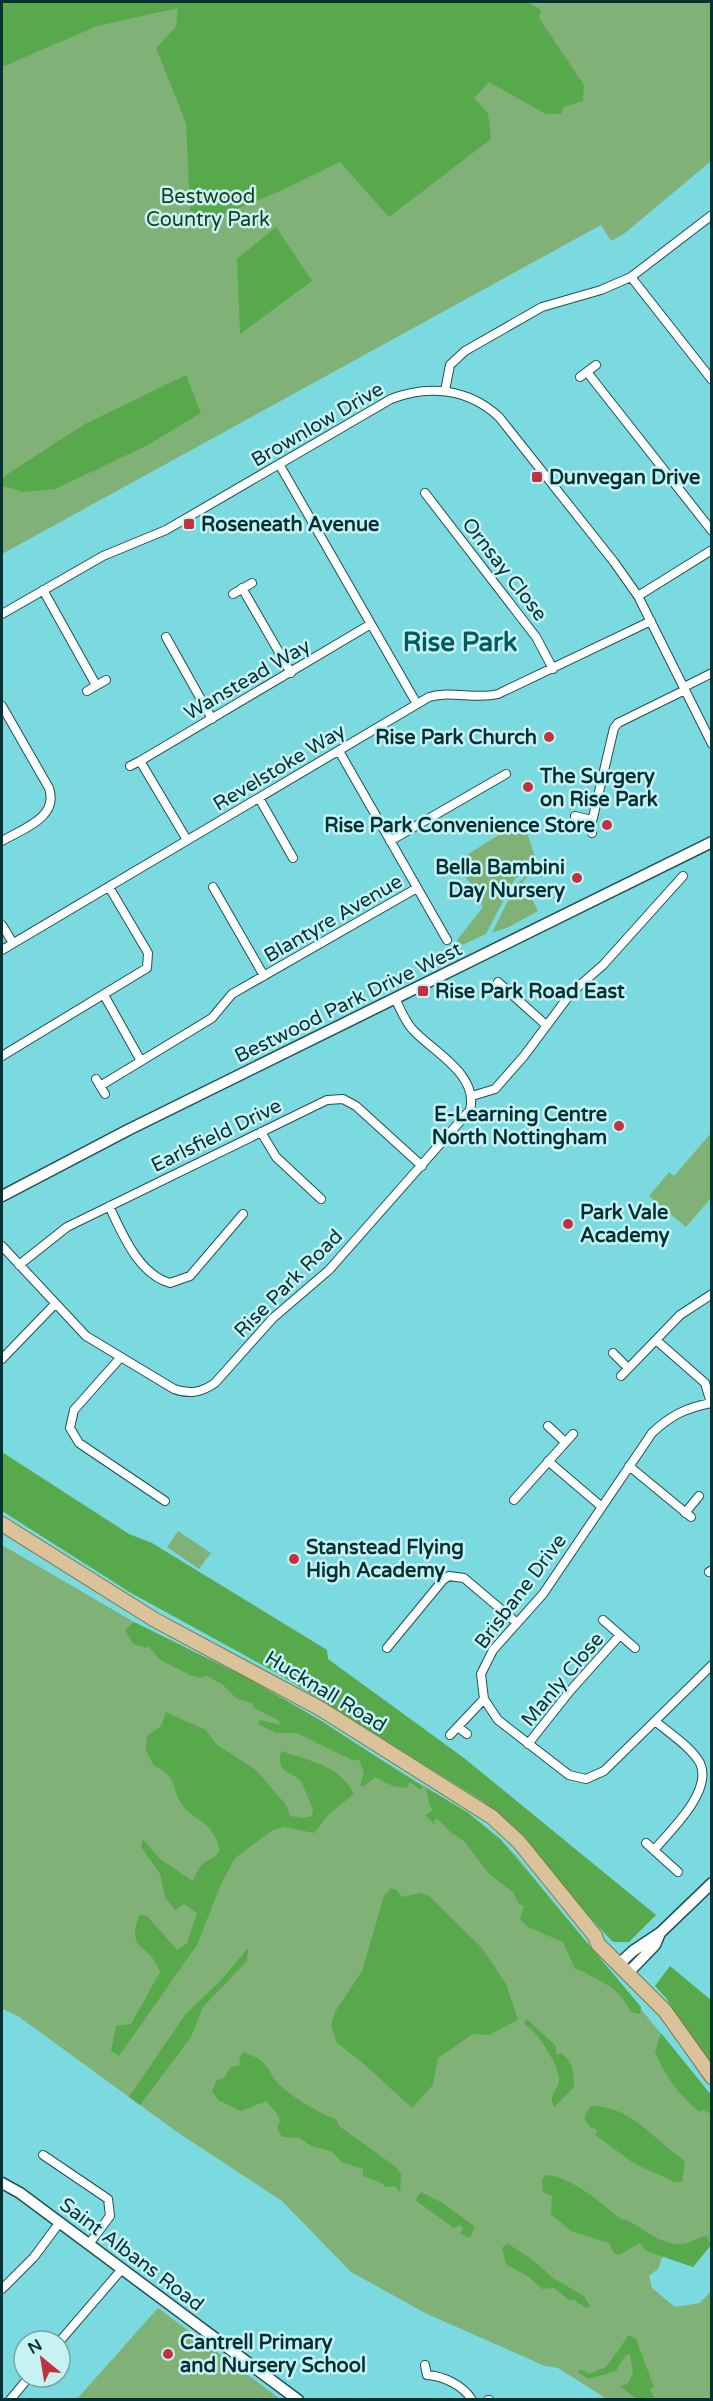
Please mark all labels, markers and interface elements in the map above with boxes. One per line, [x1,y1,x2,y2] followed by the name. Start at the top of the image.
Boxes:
[146,185,270,232] park label: Bestwood Country Park
[247,377,388,472] street label: Brownlow Drive
[549,466,700,490] place label: Dunvegan Drive
[530,470,544,484] marker: Dunvegan Drive
[201,513,379,537] place label: Roseneath Avenue
[456,513,552,626] street label: Ornsay Close
[182,517,196,531] marker: Roseneath Avenue
[403,627,517,658] district label: Rise Park
[180,634,315,726] street label: Wanstead Way
[209,719,350,817] street label: Revelstoke Way
[375,726,537,750] place label: Rise Park Church
[542,730,556,744] marker: Rise Park Church
[539,765,658,812] place label: The Surgery on Rise Park
[521,780,535,794] marker: The Surgery on Rise Park
[324,814,595,838] place label: Rise Park Convenience Store
[600,818,614,832] marker: Rise Park Convenience Store
[435,856,565,903] place label: Bella Bambini Day Nursery
[260,870,407,968] street label: Blantyre Avenue
[570,871,584,885] marker: Bella Bambini Day Nursery
[231,937,466,1069] street label: Bestwood Park Drive West
[435,980,625,1004] place label: Rise Park Road East
[416,984,430,998] marker: Rise Park Road East
[147,1094,286,1178] street label: Earlsfield Drive
[432,1103,607,1150] place label: E-Learning Centre North Nottingham
[612,1119,626,1133] marker: E-Learning Centre North Nottingham
[580,1201,670,1248] place label: Park Vale Academy
[561,1217,575,1231] marker: Park Vale Academy
[229,1224,348,1343] street label: Rise Park Road
[470,1529,572,1654] street label: Brisbane Drive
[306,1536,464,1583] place label: Stanstead Flying High Academy
[287,1552,301,1566] marker: Stanstead Flying High Academy
[516,1628,609,1732] street label: Manly Close
[260,1646,391,1738] street label: Hucknall Road
[55,2193,208,2317] street label: Saint Albans Road
[12,2329,72,2389] north arrow
[180,2331,366,2378] place label: Cantrell Primary and Nursery School
[24,2335,46,2359] text: N
[161,2347,175,2361] marker: Cantrell Primary and Nursery School

